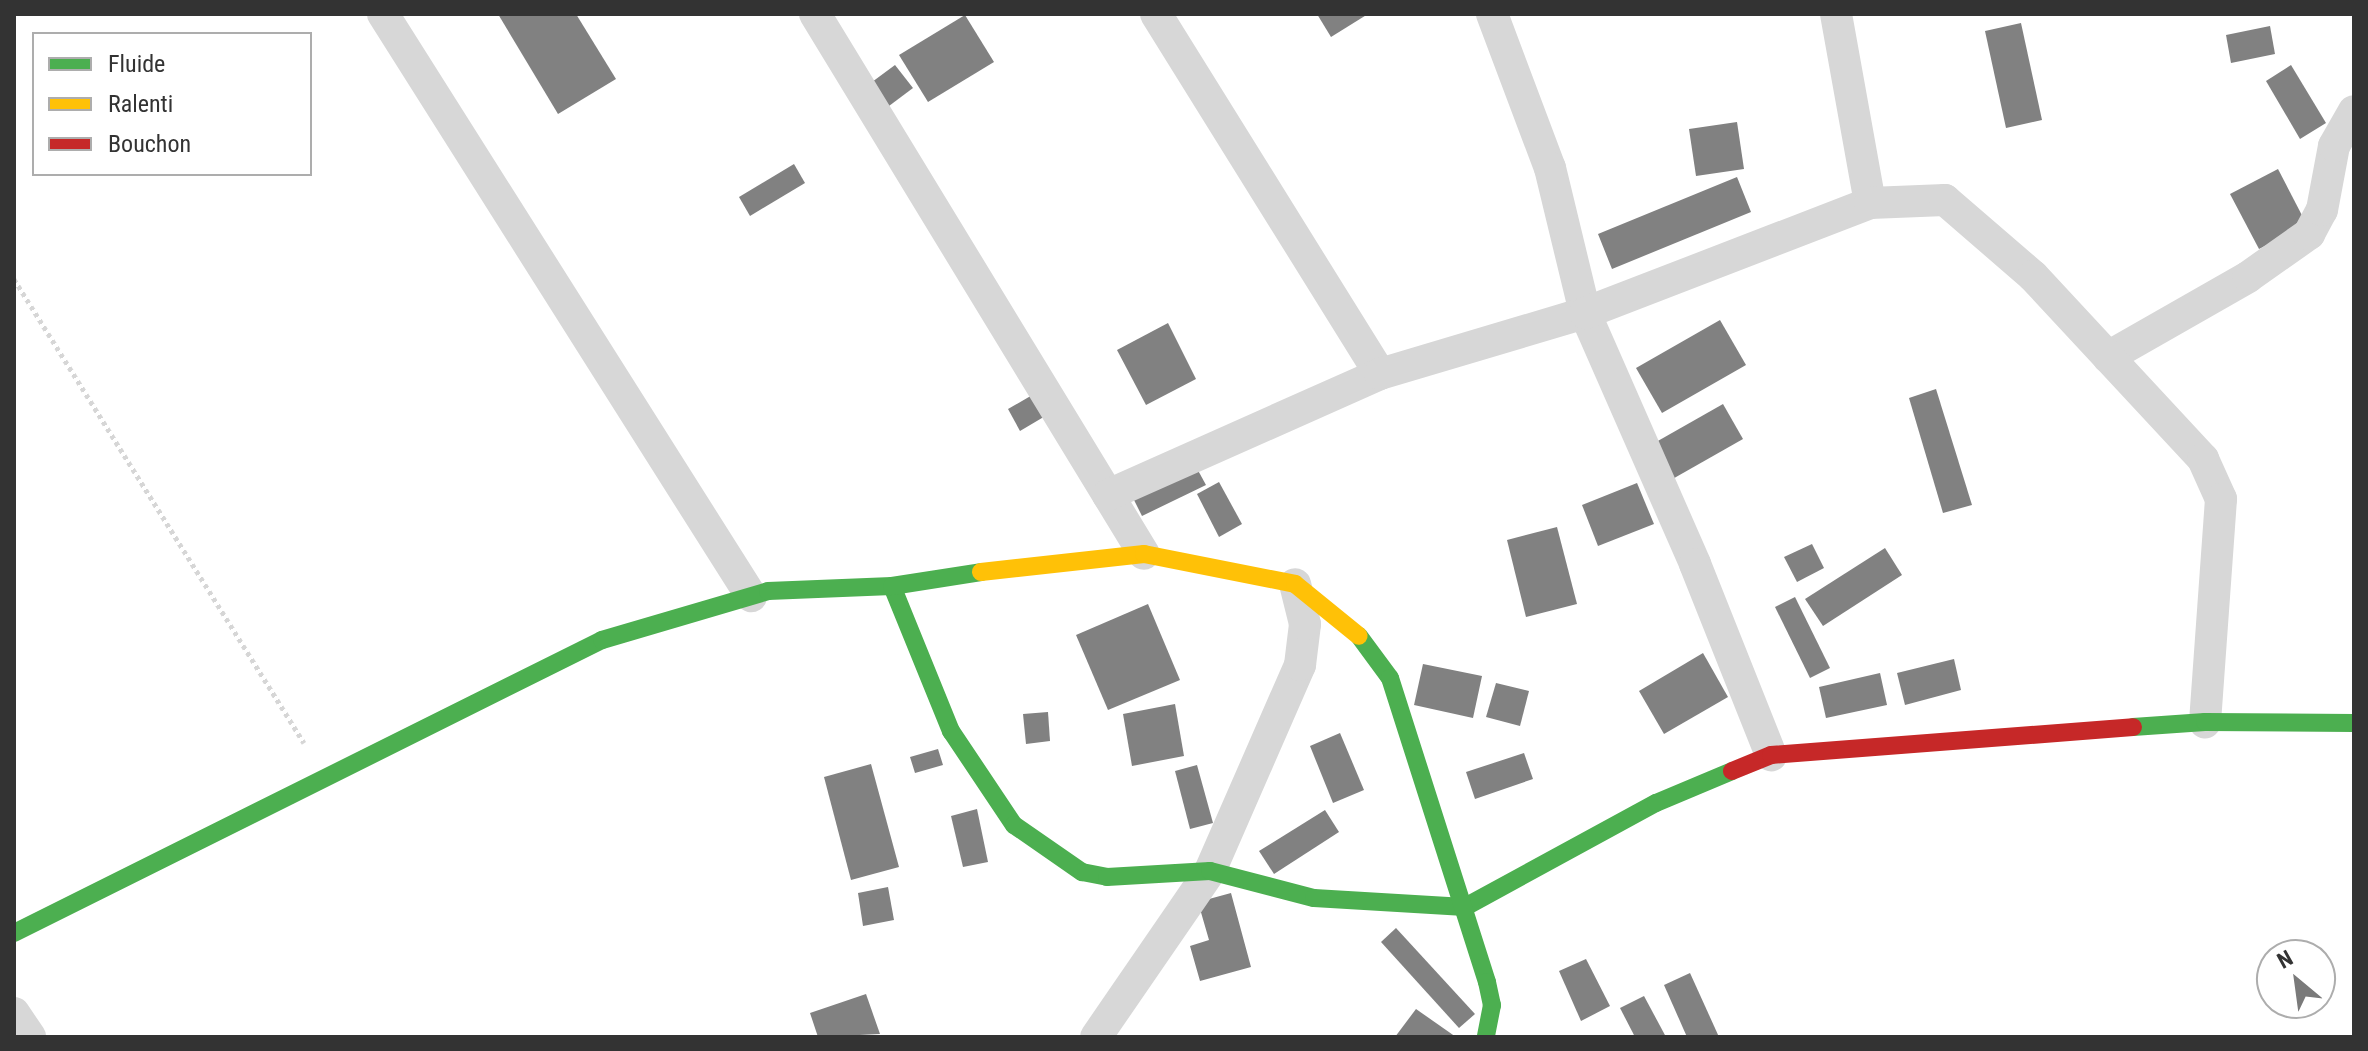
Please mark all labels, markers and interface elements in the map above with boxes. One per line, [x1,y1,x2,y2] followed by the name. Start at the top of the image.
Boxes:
[32,32,312,176] legend
[108,50,165,78] text: Fluide
[108,90,173,118] text: Ralenti
[108,130,191,158] text: Bouchon
[2256,939,2336,1019] north arrow
[2273,945,2297,974] text: N

